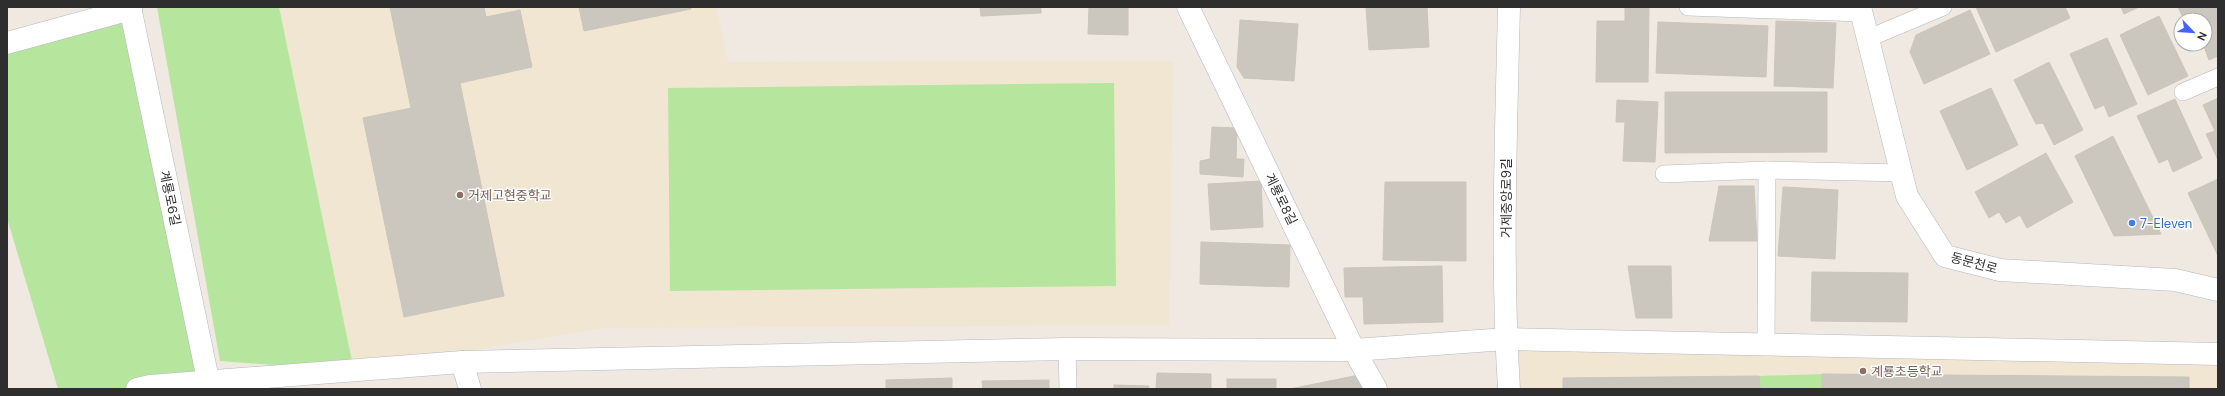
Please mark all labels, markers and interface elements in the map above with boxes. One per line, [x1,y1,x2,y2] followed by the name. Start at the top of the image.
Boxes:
[2173,12,2213,52] north arrow
[2194,30,2210,43] text: N
[1498,158,1515,238] street label: 거제중앙로9길
[156,169,184,227] street label: 계룡로6길
[1261,170,1301,228] street label: 계룡로8길
[468,187,552,204] place label: 거제고현중학교
[455,190,465,200] marker: 거제고현중학교
[2140,215,2192,232] place label: 7-Eleven
[2127,218,2137,228] marker: 7-Eleven
[1949,249,1999,277] street label: 동문천로
[1871,363,1943,380] place label: 계룡초등학교
[1858,366,1868,376] marker: 계룡초등학교

